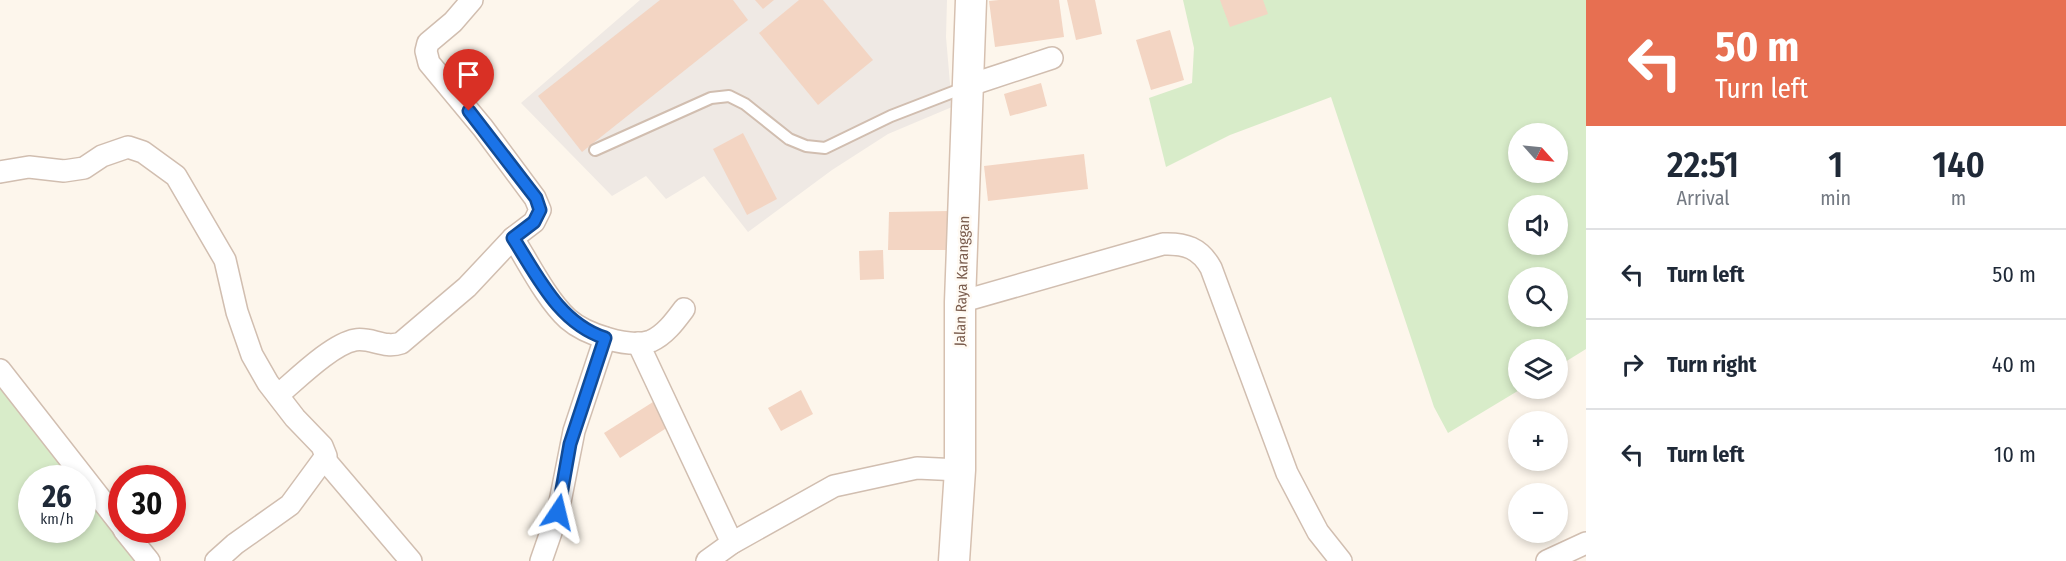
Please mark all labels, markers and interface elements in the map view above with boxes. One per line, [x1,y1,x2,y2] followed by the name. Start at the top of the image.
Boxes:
[1715,22,1799,72] text: 50 m
[1616,24,1694,102] icon: left
[443,49,494,111] pin
[452,58,485,91] icon: arrive
[1715,73,1808,105] text: Turn left
[1508,123,1568,183] north arrow
[1508,123,1568,543] map controls
[1667,143,1739,187] text: 22:51
[1828,143,1843,187] text: 1
[1932,143,1985,187] text: 140
[1677,186,1730,210] text: Arrival
[1820,186,1851,210] text: min
[1951,186,1966,210] text: m
[1508,195,1568,255] button: sound
[951,215,973,347] street label: Jalan Raya Karanggan
[1616,258,1649,291] icon: left
[1667,261,1745,288] text: Turn left
[1992,261,2036,288] text: 50 m
[1508,267,1568,327] button: search
[1508,339,1568,399] button: layers
[1616,348,1649,381] icon: right
[1667,351,1756,378] text: Turn right
[1992,351,2036,378] text: 40 m
[1508,411,1568,471] button: +
[1616,438,1649,471] icon: left
[1667,441,1745,468] text: Turn left
[1994,441,2036,468] text: 10 m
[108,465,186,543] speed limit sign: 30
[42,479,72,515] text: 26
[526,480,590,544] position arrow
[1508,483,1568,543] button: −
[40,510,74,528] text: km/h

